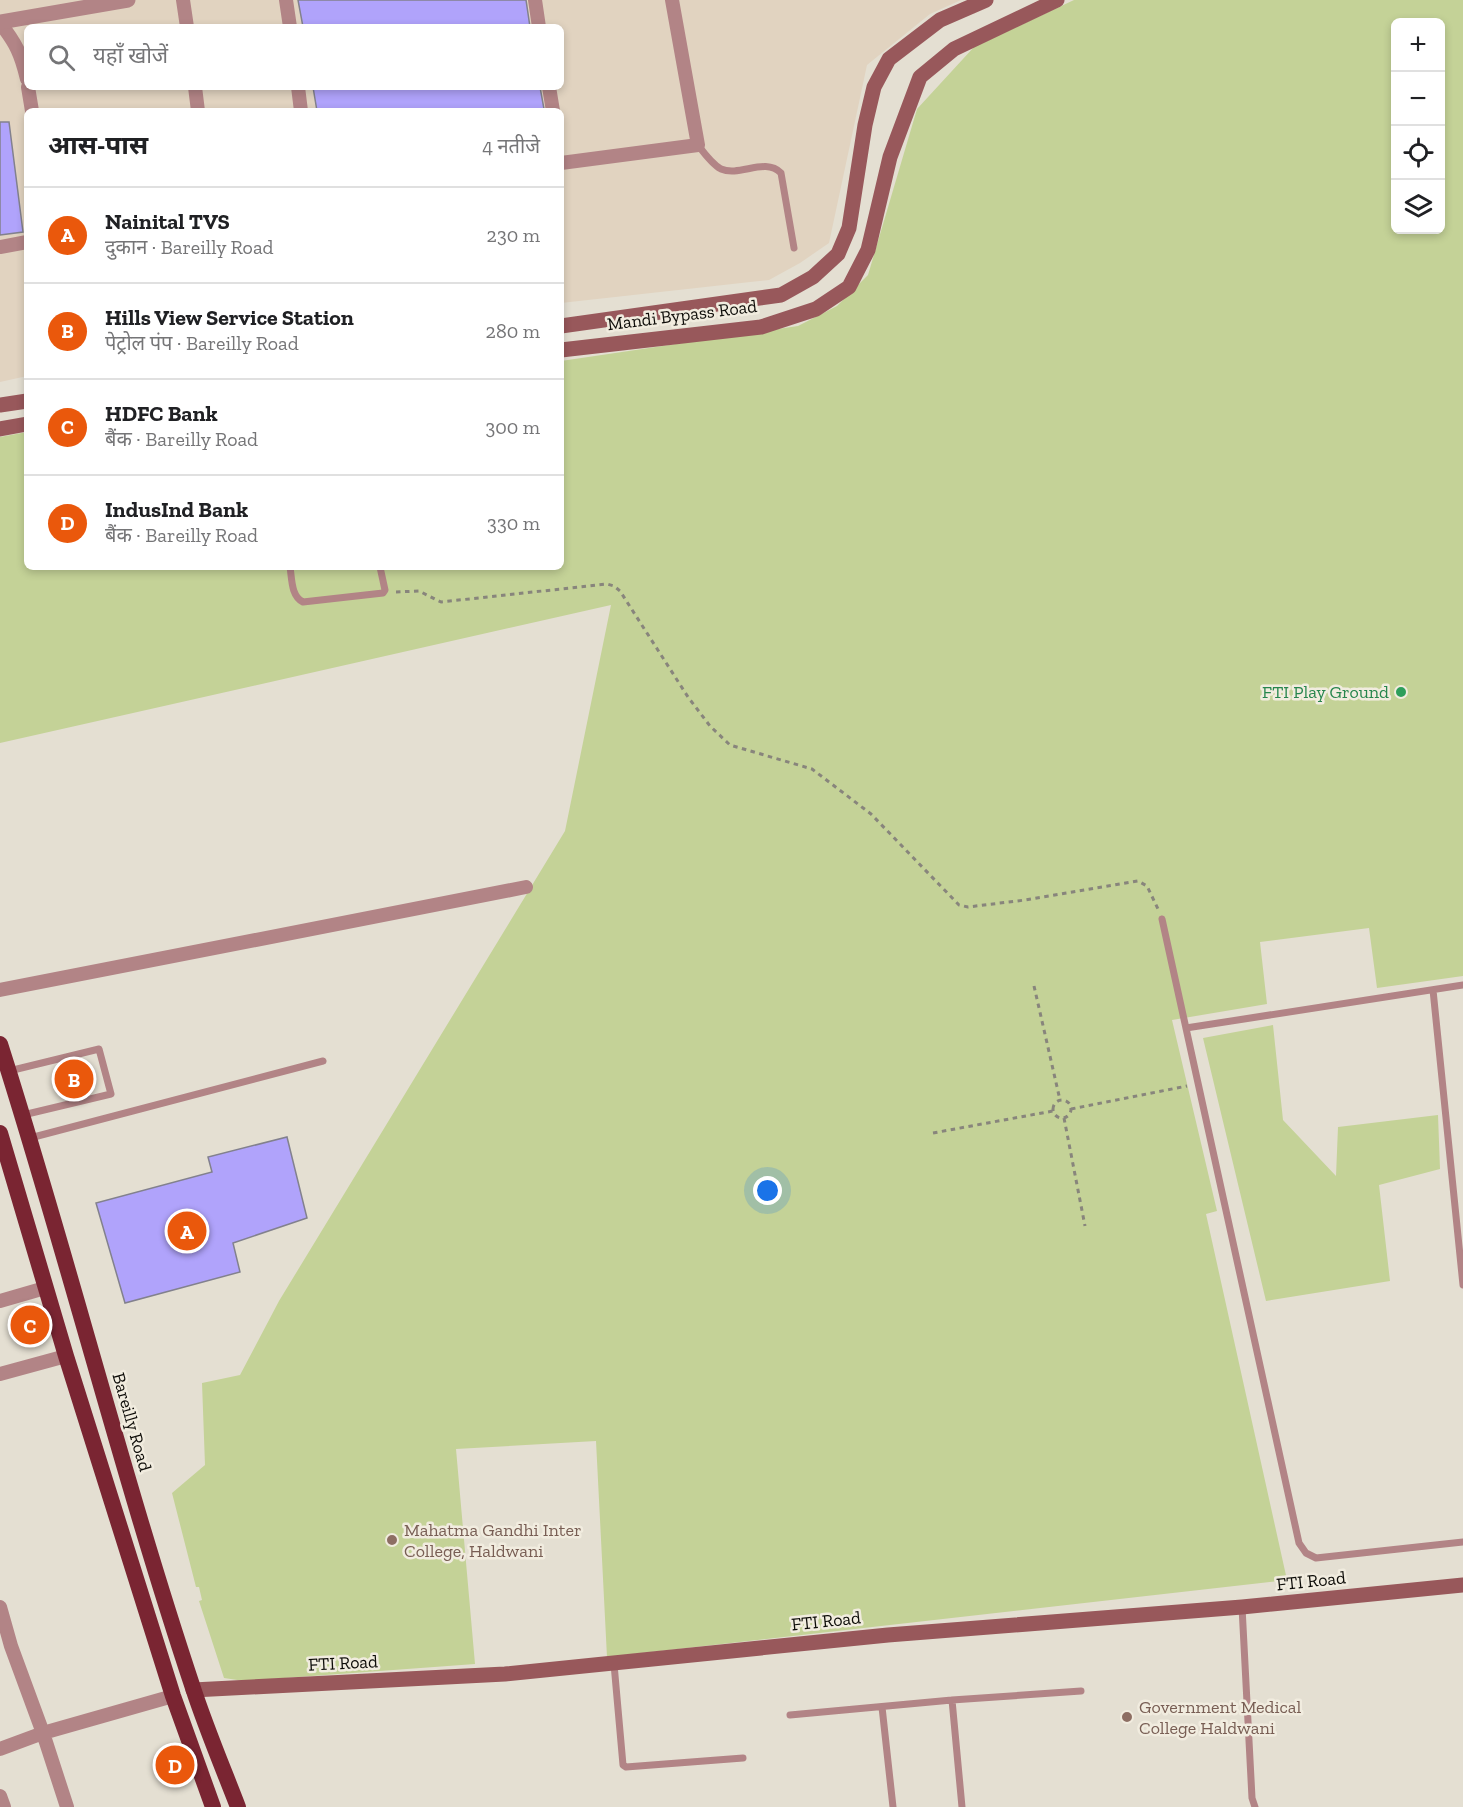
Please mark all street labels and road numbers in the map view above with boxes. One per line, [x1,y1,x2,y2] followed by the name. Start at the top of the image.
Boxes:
[606,295,758,335] street label: Mandi Bypass Road
[107,1370,157,1474] street label: Bareilly Road
[1275,1566,1347,1596] street label: FTI Road
[790,1606,862,1636] street label: FTI Road
[308,1650,379,1676] street label: FTI Road

